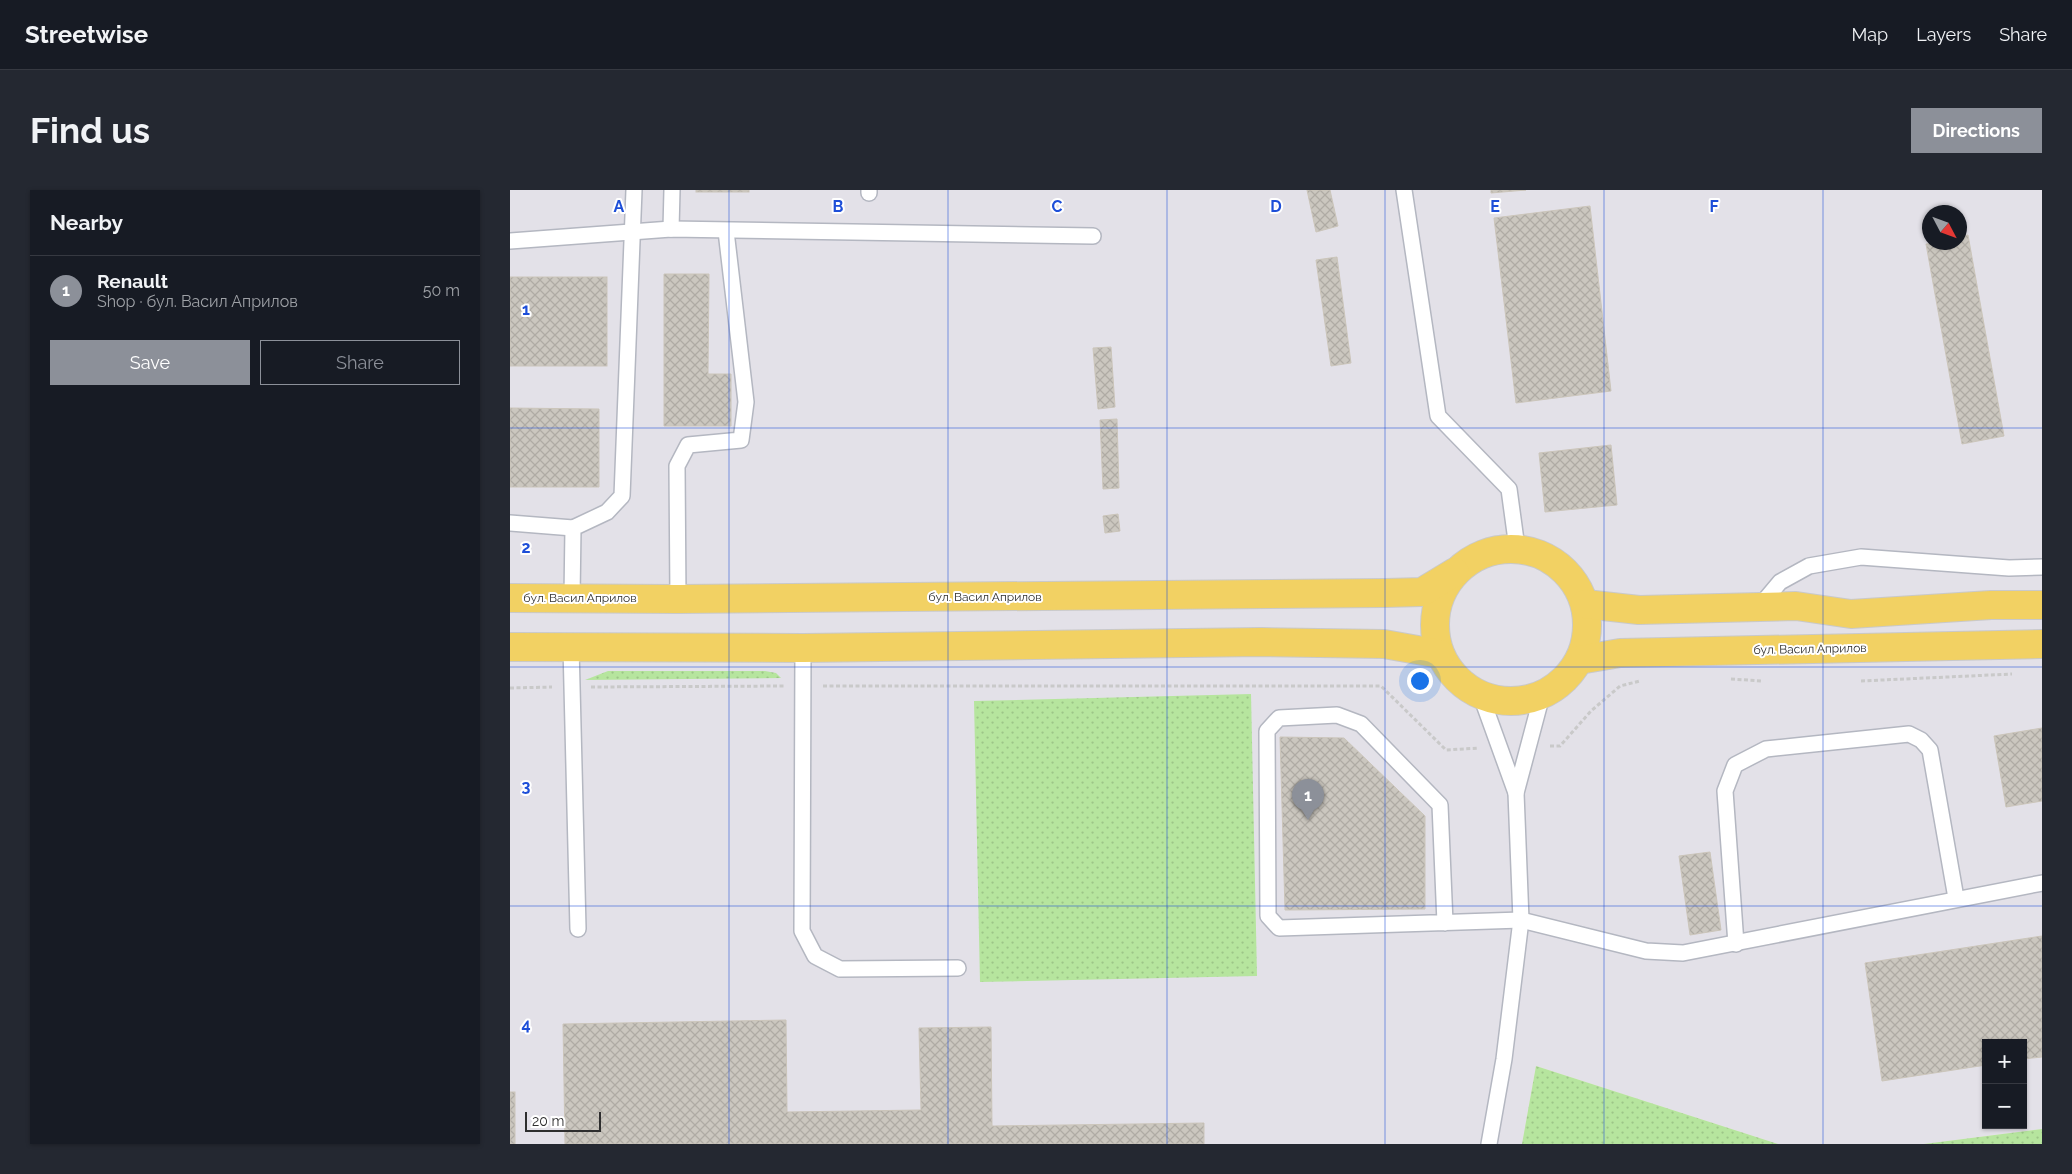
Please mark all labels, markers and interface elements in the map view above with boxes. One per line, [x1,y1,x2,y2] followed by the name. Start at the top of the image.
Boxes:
[25,20,148,49] text: Streetwise
[1852,24,1888,45] text: Map
[1916,24,1971,45] text: Layers
[1999,24,2047,45] text: Share
[1911,108,2042,153] button: Directions
[30,110,150,151] text: Find us
[614,197,625,216] text: A
[833,197,844,216] text: B
[1052,197,1063,216] text: C
[1270,197,1282,216] text: D
[1490,197,1500,216] text: E
[1709,197,1719,216] text: F
[1922,205,1967,250] north arrow
[50,210,123,235] text: Nearby
[97,270,168,292] text: Renault
[62,281,70,300] text: 1
[423,281,460,300] text: 50 m
[97,292,298,311] text: Shop · бул. Васил Априлов
[522,300,530,319] text: 1
[50,340,250,385] button: Save
[260,340,460,385] button: Share
[521,538,531,557] text: 2
[928,590,1042,604] street label: бул. Васил Априлов
[523,591,637,605] street label: бул. Васил Априлов
[1753,641,1867,657] street label: бул. Васил Априлов
[1407,668,1433,694] your location
[522,777,531,796] text: 3
[1292,779,1324,820] pin: 1
[521,1015,531,1034] text: 4
[1982,1039,2027,1129] map controls
[1982,1039,2027,1084] button: +
[1982,1084,2027,1129] button: −
[525,1109,601,1132] scale bar
[532,1113,564,1129] text: 20 m

